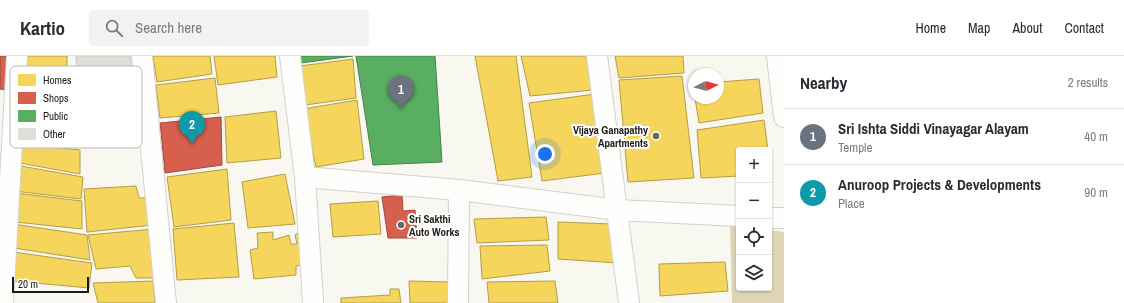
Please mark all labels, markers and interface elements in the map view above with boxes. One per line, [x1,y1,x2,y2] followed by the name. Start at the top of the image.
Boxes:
[89,10,369,46] search box
[20,15,65,41] text: Kartio
[103,17,125,39] icon: search
[135,17,202,38] text: Search here
[915,19,946,37] text: Home
[968,19,990,37] text: Map
[1012,19,1042,37] text: About
[1064,19,1104,37] text: Contact
[10,66,142,148] legend
[688,68,724,104] north arrow
[800,71,847,94] text: Nearby
[43,73,72,87] text: Homes
[1068,74,1108,91] text: 2 results
[388,76,414,109] pin: 1
[43,91,69,105] text: Shops
[43,109,69,123] text: Public
[179,111,205,144] pin: 2
[838,118,1029,139] text: Sri Ishta Siddi Vinayagar Alayam
[573,123,648,150] place label: Vijaya Ganapathy Apartments
[43,127,66,141] text: Other
[810,128,816,145] text: 1
[1084,128,1108,145] text: 40 m
[651,131,661,141] marker: Vijaya Ganapathy Apartments
[838,139,872,156] text: Temple
[535,144,555,164] your location
[736,147,772,291] map controls
[736,147,772,183] button: +
[838,174,1041,195] text: Anuroop Projects & Developments
[736,183,772,219] button: −
[810,184,816,201] text: 2
[1084,184,1108,201] text: 90 m
[838,195,865,212] text: Place
[409,212,459,239] place label: Sri Sakthi Auto Works
[736,219,772,255] button: locate
[396,220,406,230] marker: Sri Sakthi Auto Works
[736,255,772,291] button: layers
[12,275,89,294] scale bar
[18,277,38,291] text: 20 m

